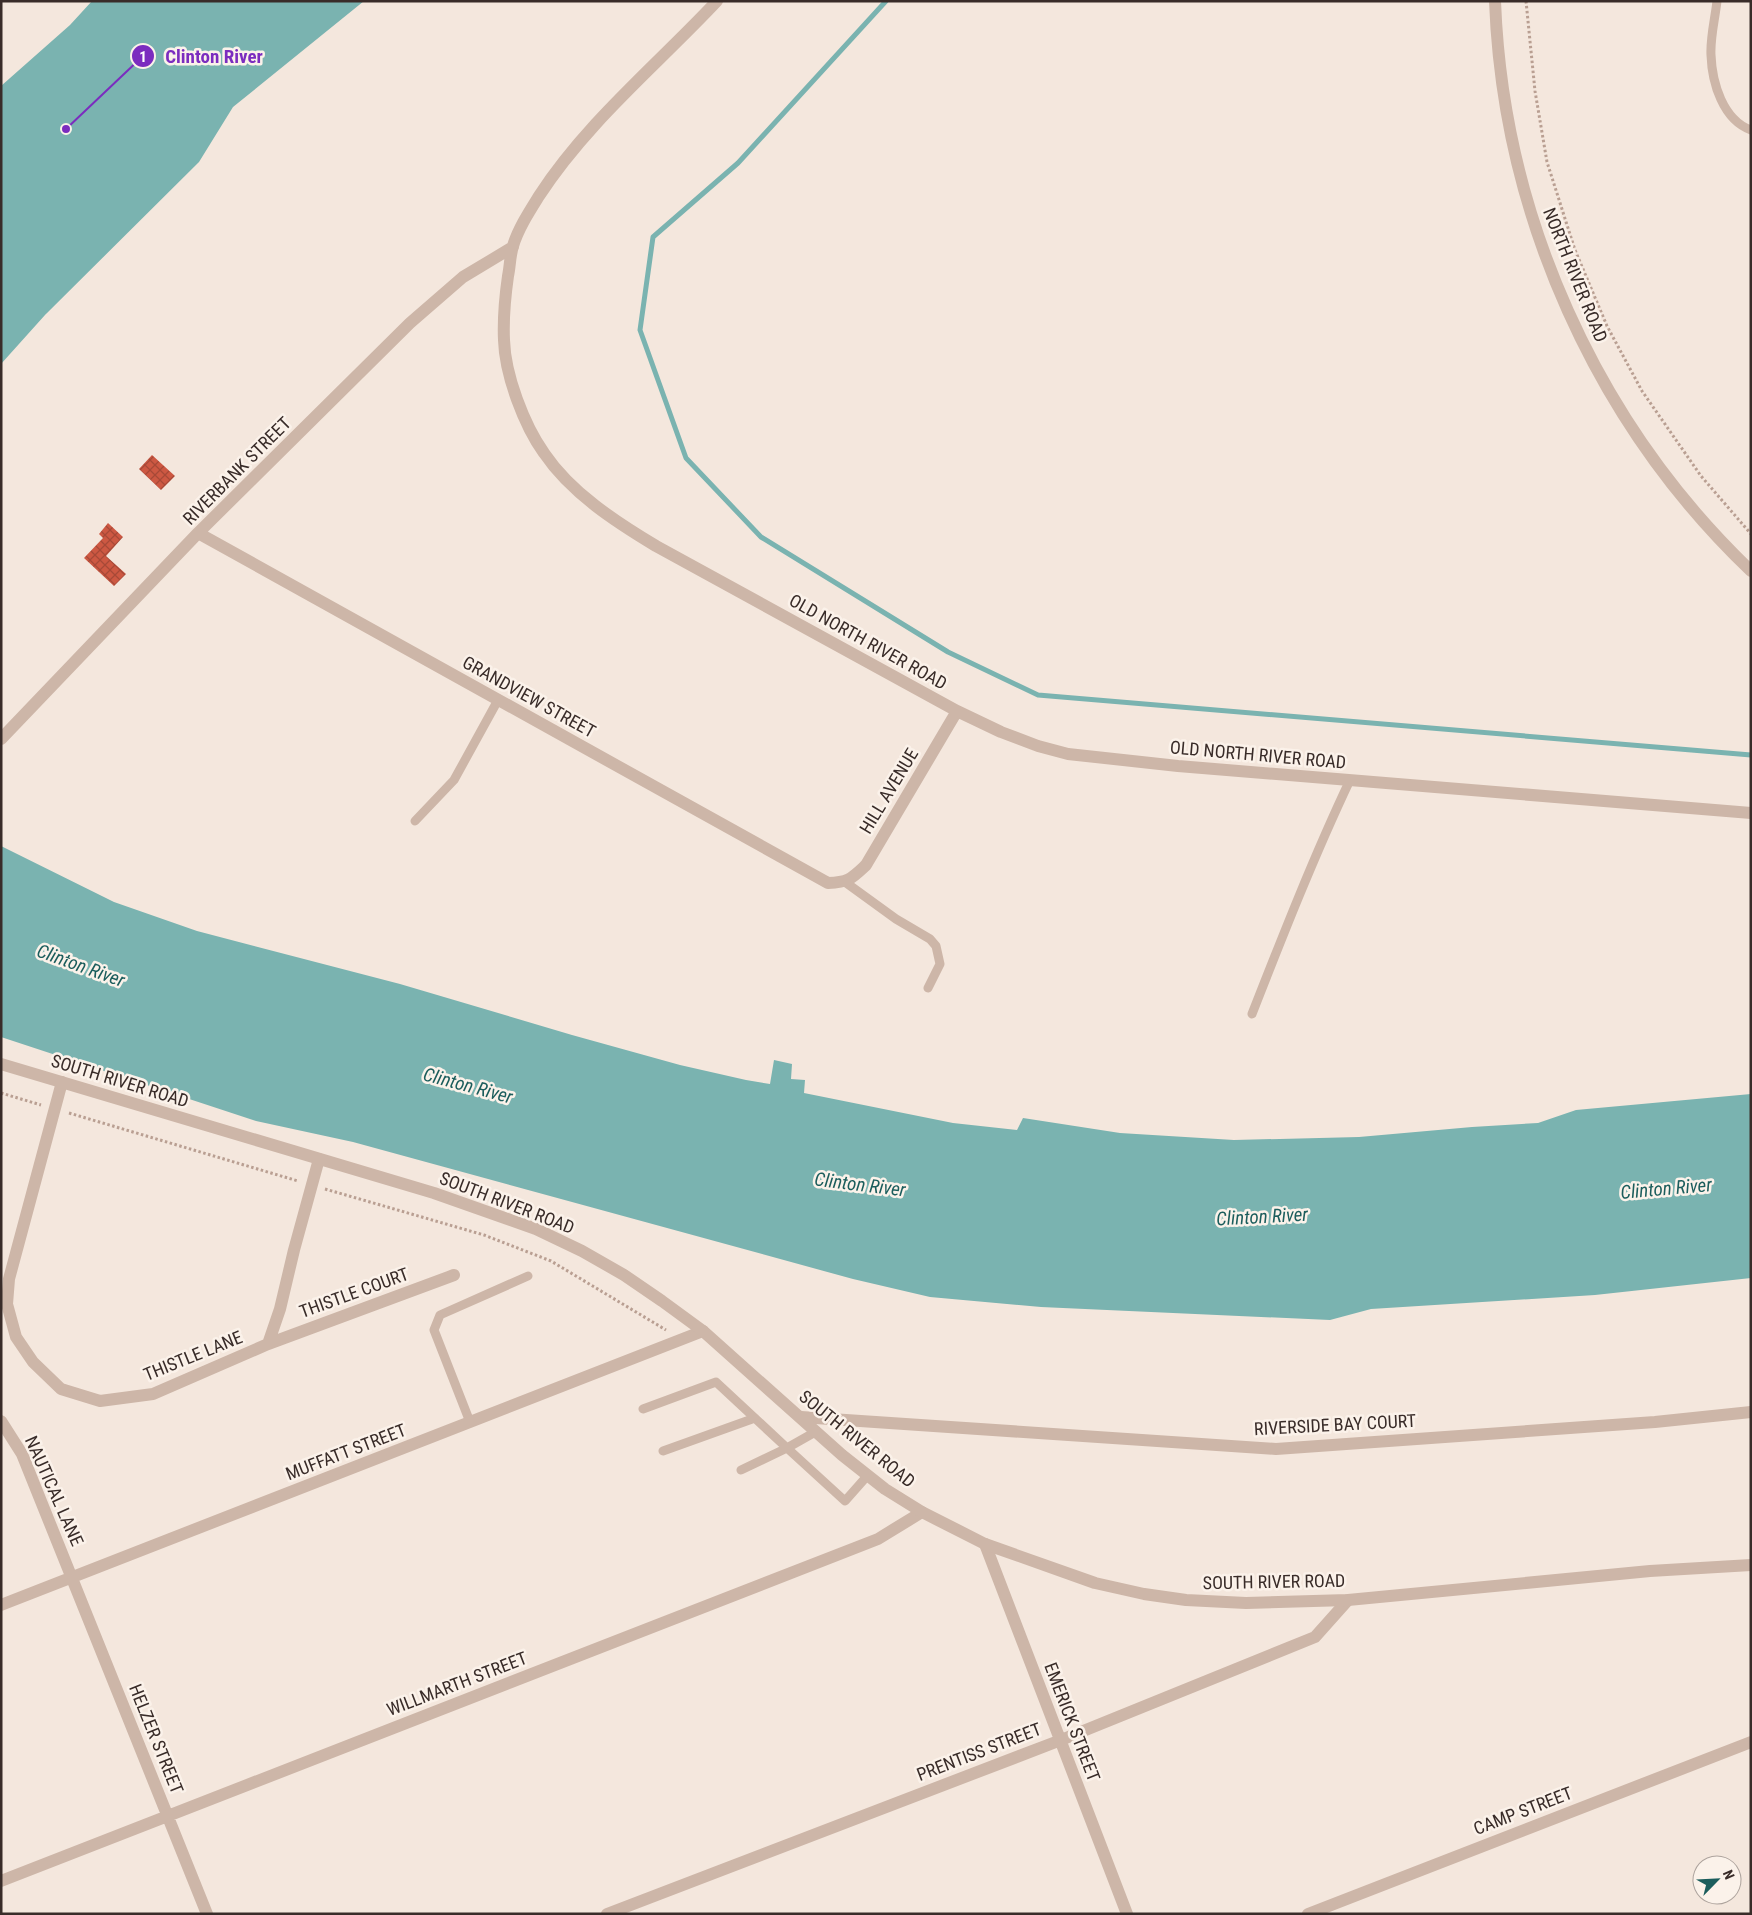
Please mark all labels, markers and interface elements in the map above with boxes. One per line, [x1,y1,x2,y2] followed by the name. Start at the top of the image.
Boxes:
[130,39,273,73] callout: Clinton River
[165,45,263,68] text: Clinton River
[139,48,147,66] text: 1
[1539,205,1612,345] street label: NORTH RIVER ROAD
[178,412,295,529] street label: RIVERBANK STREET
[786,590,951,694] street label: OLD NORTH RIVER ROAD
[459,651,599,742] street label: GRANDVIEW STREET
[1169,736,1347,773] street label: OLD NORTH RIVER ROAD
[855,744,922,837] street label: HILL AVENUE
[34,939,128,992] water label: Clinton River
[49,1050,191,1111] street label: SOUTH RIVER ROAD
[421,1063,515,1109] water label: Clinton River
[437,1167,577,1238] street label: SOUTH RIVER ROAD
[813,1167,907,1202] water label: Clinton River
[1619,1173,1713,1204] water label: Clinton River
[1216,1203,1309,1230] water label: Clinton River
[296,1263,411,1322] street label: THISTLE COURT
[140,1326,245,1385] street label: THISTLE LANE
[795,1386,919,1492] street label: SOUTH RIVER ROAD
[1253,1410,1416,1439] street label: RIVERSIDE BAY COURT
[283,1419,409,1484] street label: MUFFATT STREET
[21,1433,88,1549] street label: NAUTICAL LANE
[1203,1570,1345,1593] street label: SOUTH RIVER ROAD
[384,1647,530,1720] street label: WILLMARTH STREET
[1040,1660,1105,1784] street label: EMERICK STREET
[125,1681,188,1797] street label: HELZER STREET
[914,1718,1044,1785] street label: PRENTISS STREET
[1471,1782,1575,1839] street label: CAMP STREET
[1692,1855,1742,1905] north arrow
[1720,1868,1738,1882] text: N

